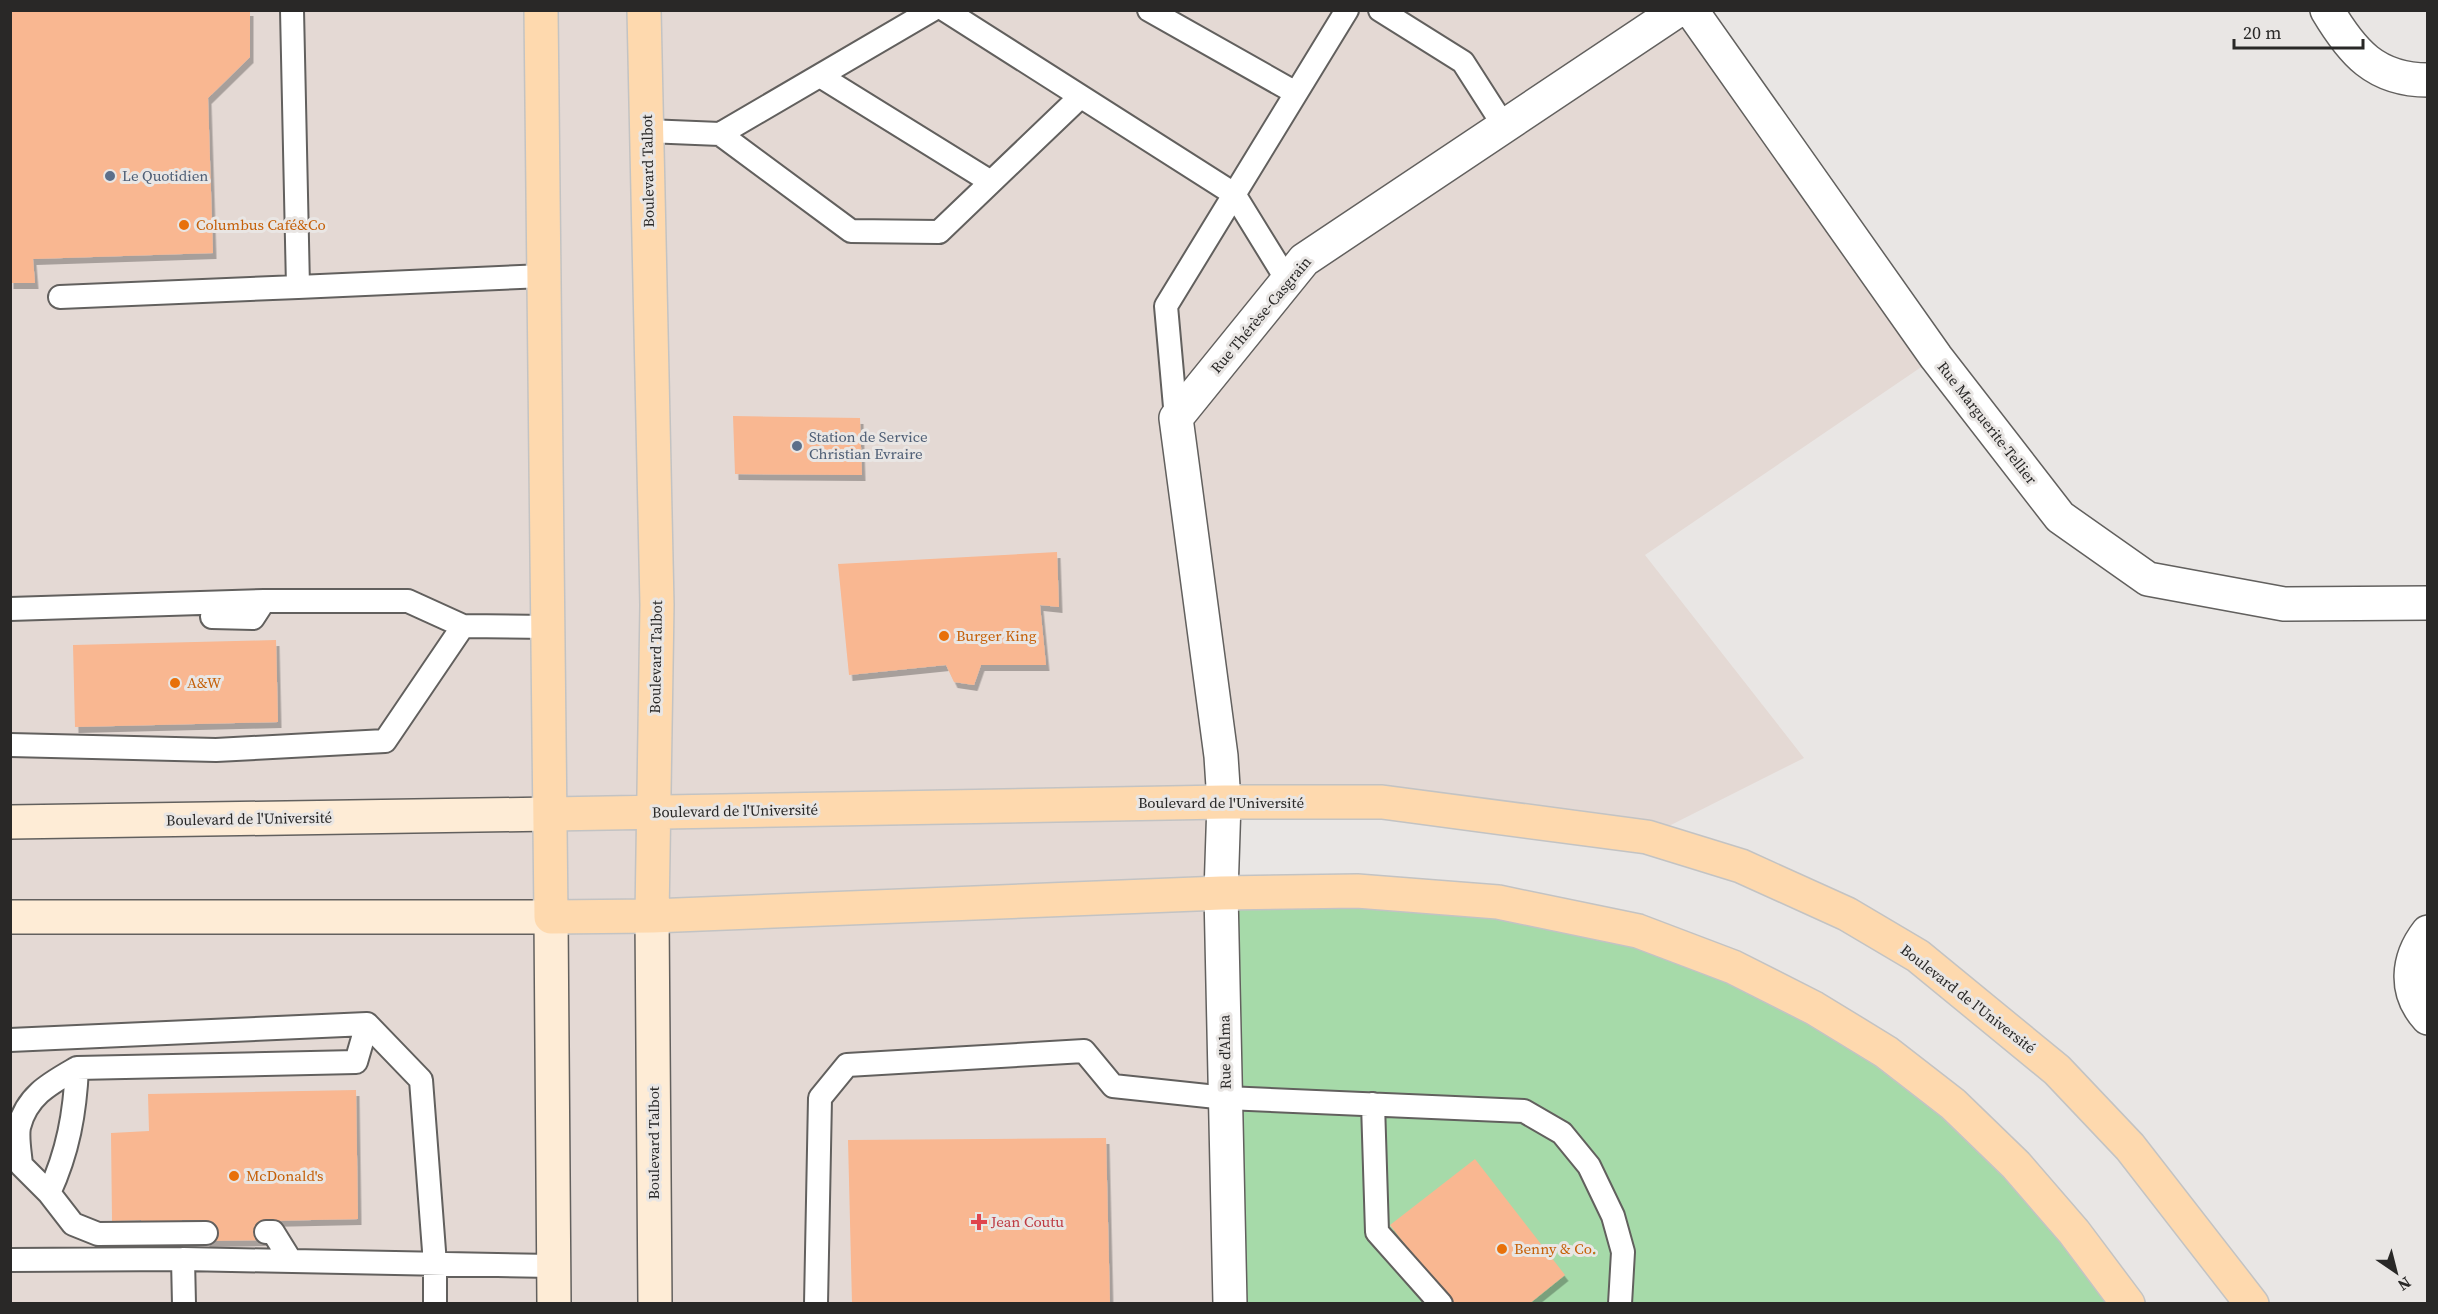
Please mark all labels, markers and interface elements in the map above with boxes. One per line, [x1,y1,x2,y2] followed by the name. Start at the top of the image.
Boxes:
[2234,12,2363,50] scale bar
[2243,20,2281,45] text: 20 m
[636,114,659,228] street label: Boulevard Talbot
[122,165,208,186] place label: Le Quotidien
[103,169,117,183] marker: Le Quotidien
[196,214,326,235] place label: Columbus Café&Co
[177,218,191,232] marker: Columbus Café&Co
[1205,252,1316,378] street label: Rue Thérèse-Casgrain
[1933,357,2042,489] street label: Rue Marguerite-Tellier
[809,426,928,464] place label: Station de Service Christian Evraire
[790,439,804,453] marker: Station de Service Christian Evraire
[644,600,667,714] street label: Boulevard Talbot
[956,625,1037,646] place label: Burger King
[937,629,951,643] marker: Burger King
[187,672,222,693] place label: A&W
[168,676,182,690] marker: A&W
[1138,792,1304,813] street label: Boulevard de l'Université
[652,799,819,822] street label: Boulevard de l'Université
[166,807,333,830] street label: Boulevard de l'Université
[1896,939,2041,1058] street label: Boulevard de l'Université
[1213,1014,1236,1089] street label: Rue d'Alma
[643,1086,664,1200] street label: Boulevard Talbot
[246,1165,323,1186] place label: McDonald's
[227,1169,241,1183] marker: McDonald's
[990,1211,1064,1232] place label: Jean Coutu
[972,1215,986,1229] marker: Jean Coutu
[1514,1238,1596,1259] place label: Benny & Co.
[1495,1242,1509,1256] marker: Benny & Co.
[2366,1242,2426,1302] north arrow
[2393,1272,2416,1297] text: N

